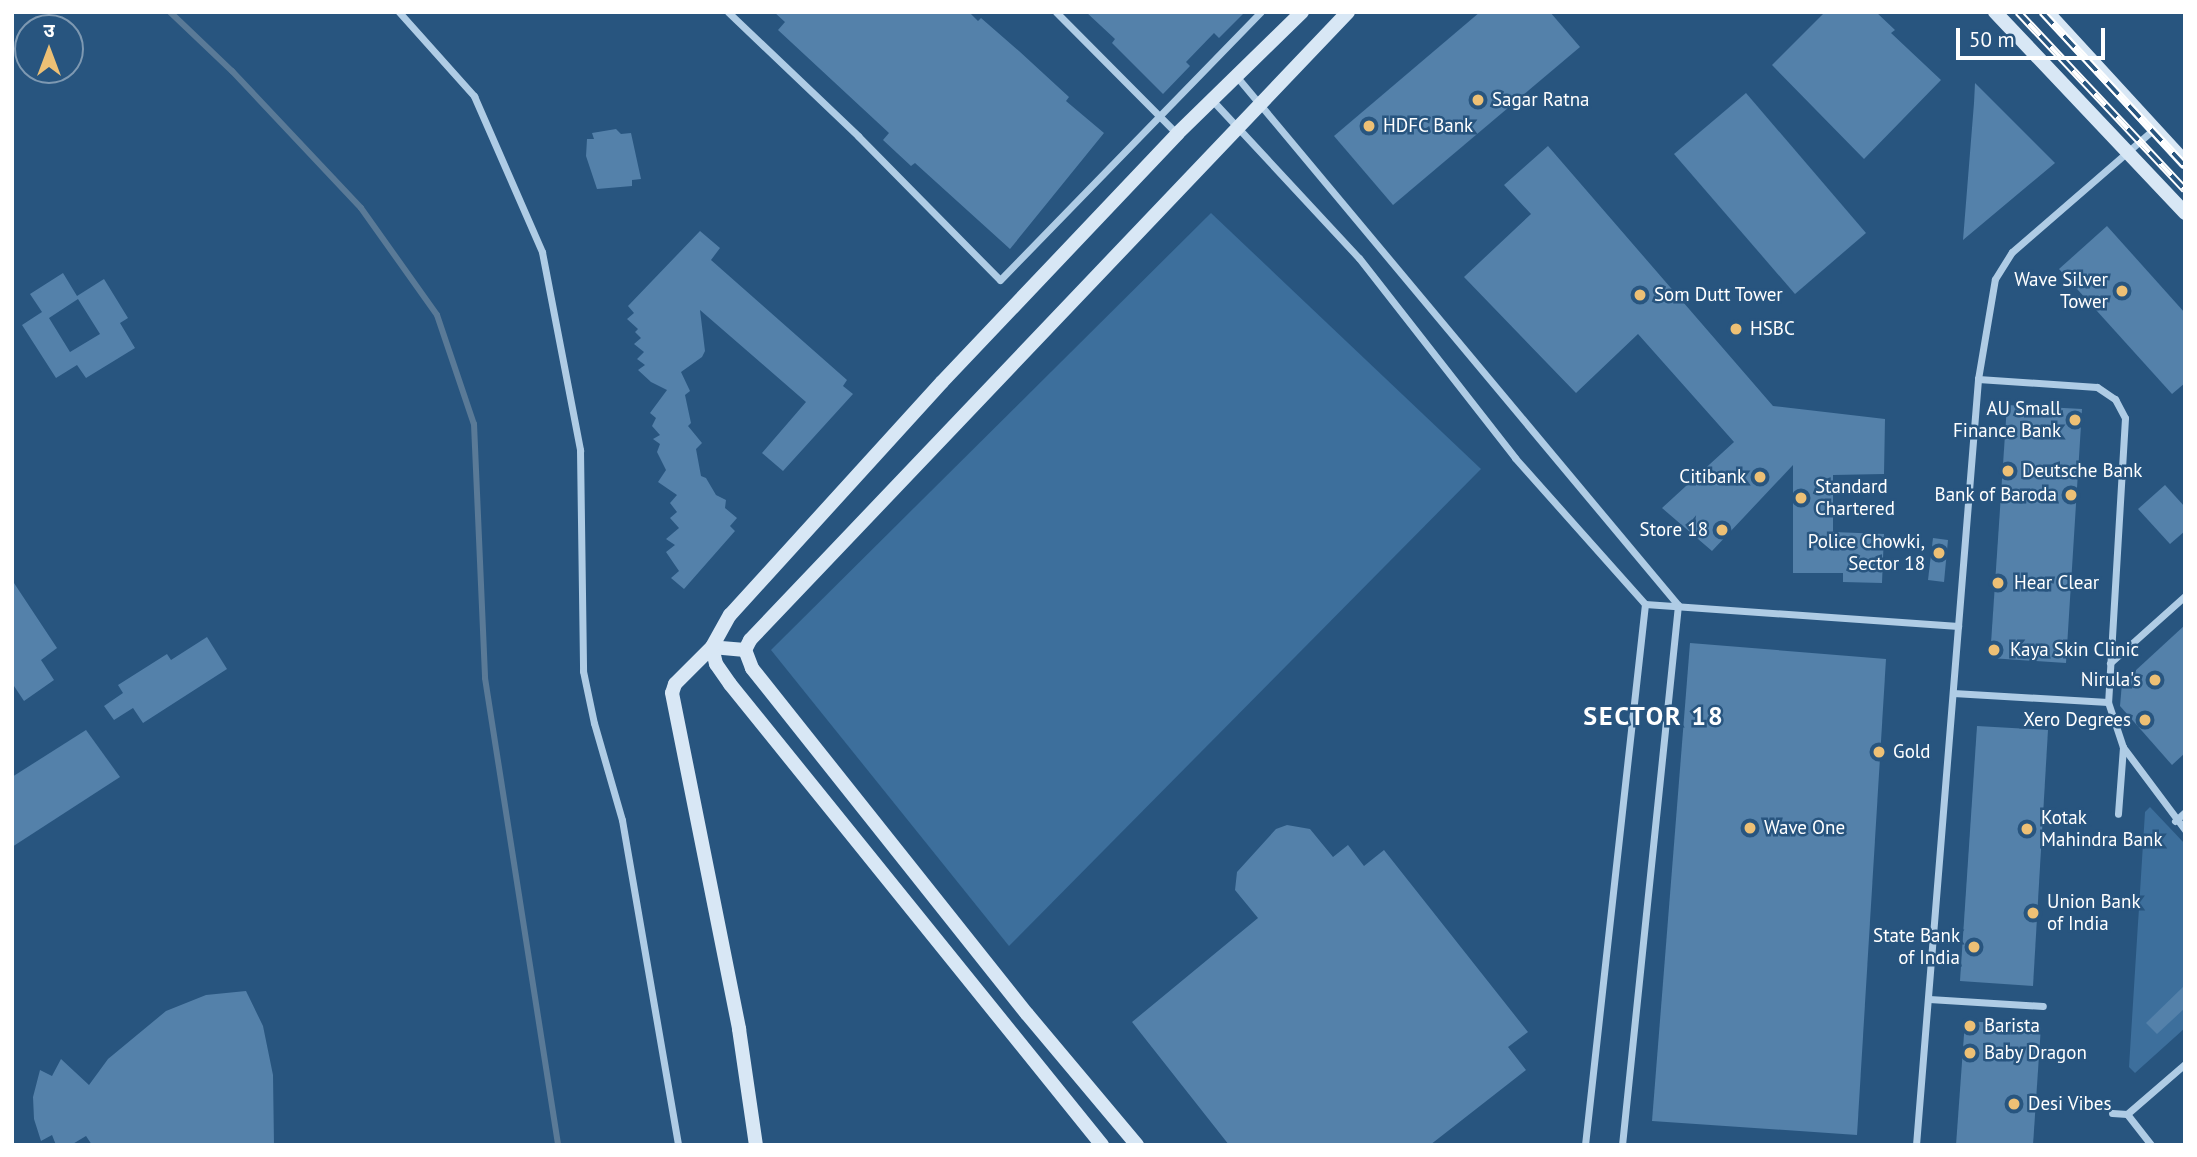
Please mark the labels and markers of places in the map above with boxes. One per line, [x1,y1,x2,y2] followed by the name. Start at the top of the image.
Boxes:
[1492,89,1589,111] place label: Sagar Ratna
[1470,92,1486,108] marker: Sagar Ratna
[1383,115,1474,137] place label: HDFC Bank
[1361,118,1377,134] marker: HDFC Bank
[2014,269,2108,313] place label: Wave Silver Tower
[2114,283,2130,299] marker: Wave Silver Tower
[1654,284,1783,306] place label: Som Dutt Tower
[1632,287,1648,303] marker: Som Dutt Tower
[1750,318,1795,340] place label: HSBC
[1728,321,1744,337] marker: HSBC
[1953,398,2061,442] place label: AU Small Finance Bank
[2067,412,2083,428] marker: AU Small Finance Bank
[2022,460,2142,482] place label: Deutsche Bank
[2000,463,2016,479] marker: Deutsche Bank
[1679,466,1746,488] place label: Citibank
[1752,469,1768,485] marker: Citibank
[1815,476,1895,520] place label: Standard Chartered
[1934,484,2057,506] place label: Bank of Baroda
[2063,487,2079,503] marker: Bank of Baroda
[1793,490,1809,506] marker: Standard Chartered
[1640,519,1708,541] place label: Store 18
[1714,522,1730,538] marker: Store 18
[1808,531,1925,575] place label: Police Chowki, Sector 18
[1931,545,1947,561] marker: Police Chowki, Sector 18
[2014,572,2099,594] place label: Hear Clear
[1988,573,2008,593] marker: Hear Clear
[2010,639,2139,661] place label: Kaya Skin Clinic
[1984,640,2004,660] marker: Kaya Skin Clinic
[2081,669,2141,691] place label: Nirula's
[2147,672,2163,688] marker: Nirula's
[2023,709,2131,731] place label: Xero Degrees
[2137,712,2153,728] marker: Xero Degrees
[1893,741,1931,763] place label: Gold
[1871,744,1887,760] marker: Gold
[2041,807,2163,851] place label: Kotak Mahindra Bank
[1764,817,1845,839] place label: Wave One
[1742,820,1758,836] marker: Wave One
[2019,821,2035,837] marker: Kotak Mahindra Bank
[2047,891,2141,935] place label: Union Bank of India
[2025,905,2041,921] marker: Union Bank of India
[1873,925,1960,969] place label: State Bank of India
[1966,939,1982,955] marker: State Bank of India
[1984,1015,2040,1037] place label: Barista
[1962,1018,1978,1034] marker: Barista
[1984,1042,2088,1064] place label: Baby Dragon
[1962,1045,1978,1061] marker: Baby Dragon
[2028,1093,2112,1115] place label: Desi Vibes
[2006,1096,2022,1112] marker: Desi Vibes

